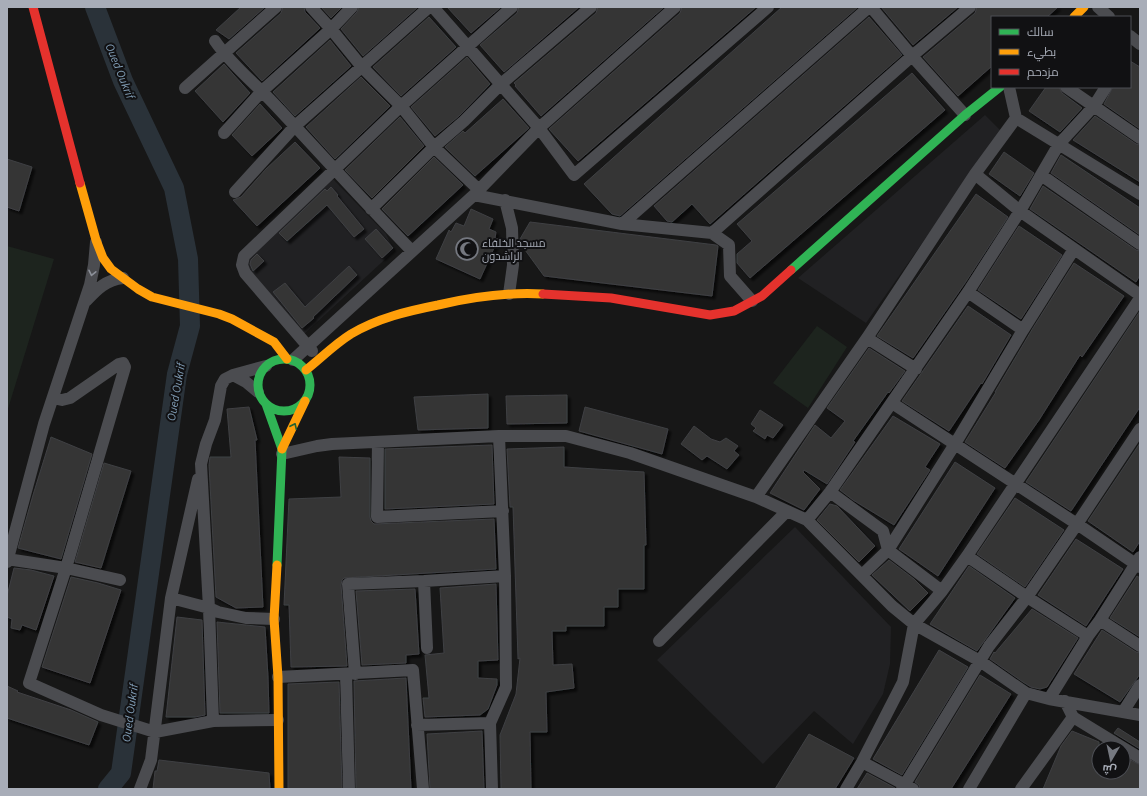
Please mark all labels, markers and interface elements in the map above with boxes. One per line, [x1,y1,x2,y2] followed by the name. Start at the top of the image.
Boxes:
[991,16,1131,88] legend
[1027,24,1054,41] text: سالك
[101,41,139,103] water label: Oued Oukrif
[1027,44,1056,62] text: بطيء
[1027,64,1059,81] text: مزدحم
[454,236,480,262] mosque icon: مسجد الخلفاء الراشدون
[482,236,546,264] place label: مسجد الخلفاء الراشدون
[89,270,97,276] one-way arrow
[163,360,190,422] water label: Oued Oukrif
[289,422,297,430] one-way arrow
[118,681,143,743] water label: Oued Oukrif
[1091,740,1131,780] north arrow
[1101,761,1118,778] text: ش

